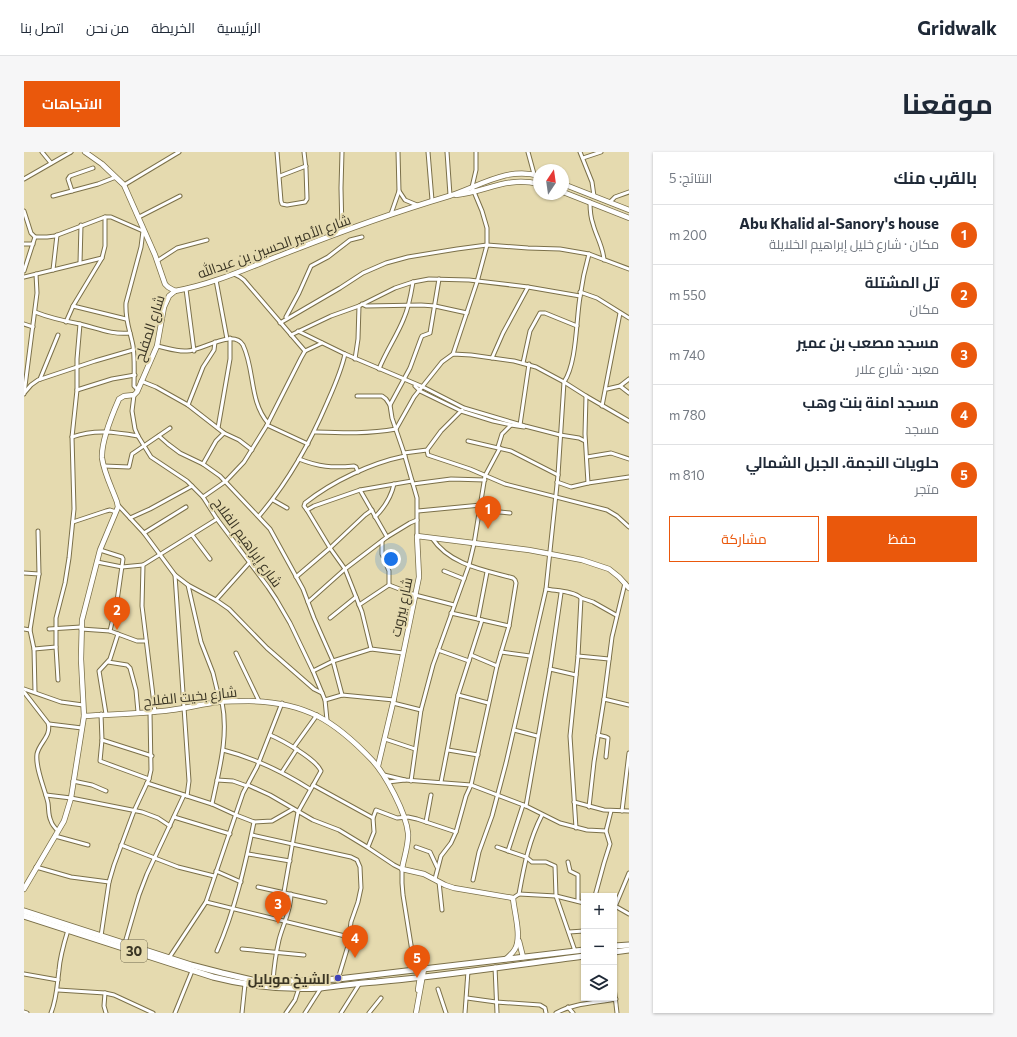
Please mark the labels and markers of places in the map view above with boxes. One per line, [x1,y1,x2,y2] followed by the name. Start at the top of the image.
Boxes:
[475,496,501,529] pin: 1
[104,597,130,630] pin: 2
[265,891,291,924] pin: 3
[342,925,368,958] pin: 4
[404,945,430,978] pin: 5
[248,970,330,989] place label: الشيخ موبايل
[333,973,343,983] marker: الشيخ موبايل

